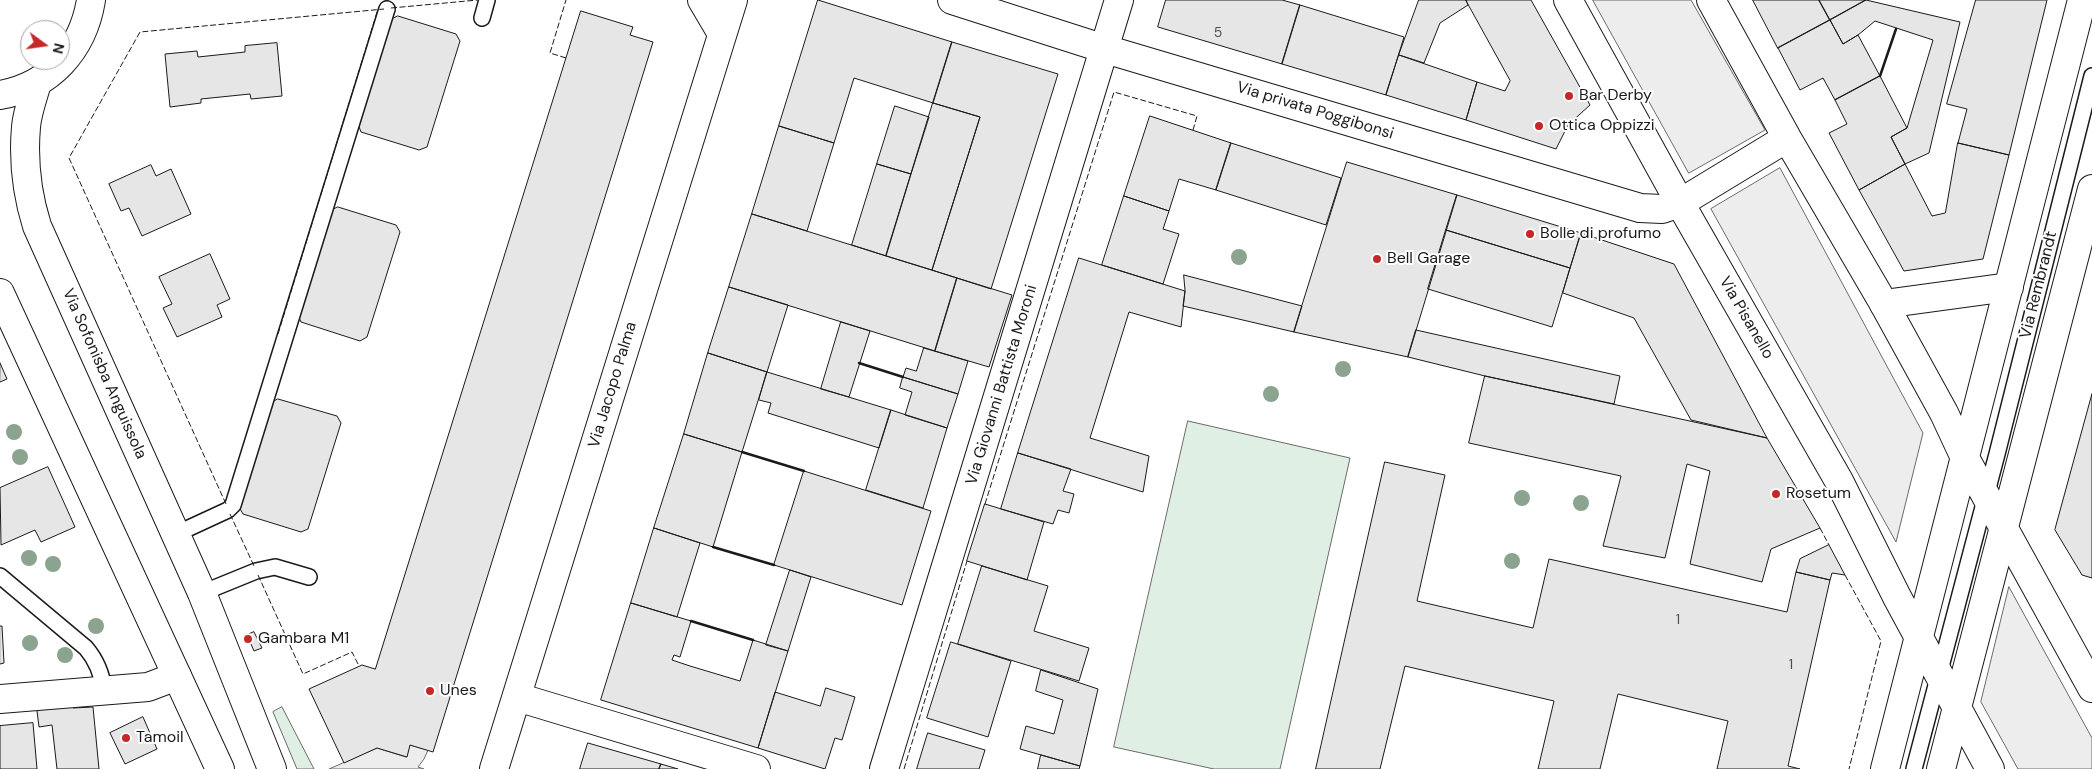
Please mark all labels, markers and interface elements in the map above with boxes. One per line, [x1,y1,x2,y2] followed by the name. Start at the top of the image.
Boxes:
[20,20,70,70] north arrow
[1214,25,1222,41] house number: 5
[49,41,69,56] text: N
[1234,78,1396,144] street label: Via privata Poggibonsi
[1579,86,1652,106] place label: Bar Derby
[1563,90,1575,102] marker: Bar Derby
[1549,116,1655,136] place label: Ottica Oppizzi
[1533,120,1545,132] marker: Ottica Oppizzi
[1540,224,1661,244] place label: Bolle di profumo
[1524,228,1536,240] marker: Bolle di profumo
[2016,229,2062,341] street label: Via Rembrandt
[1387,249,1470,269] place label: Bell Garage
[1371,253,1383,265] marker: Bell Garage
[1715,273,1777,363] street label: Via Pisanello
[962,283,1042,487] street label: Via Giovanni Battista Moroni
[58,286,150,462] street label: Via Sofonisba Anguissola
[585,320,641,450] street label: Via Jacopo Palma
[1786,484,1851,504] place label: Rosetum
[1770,488,1782,500] marker: Rosetum
[1676,612,1680,628] house number: 1
[258,629,349,649] place label: Gambara M1
[242,633,254,645] marker: Gambara M1
[1789,657,1793,673] house number: 1
[440,681,477,701] place label: Unes
[424,685,436,697] marker: Unes
[136,728,184,748] place label: Tamoil
[120,732,132,744] marker: Tamoil

